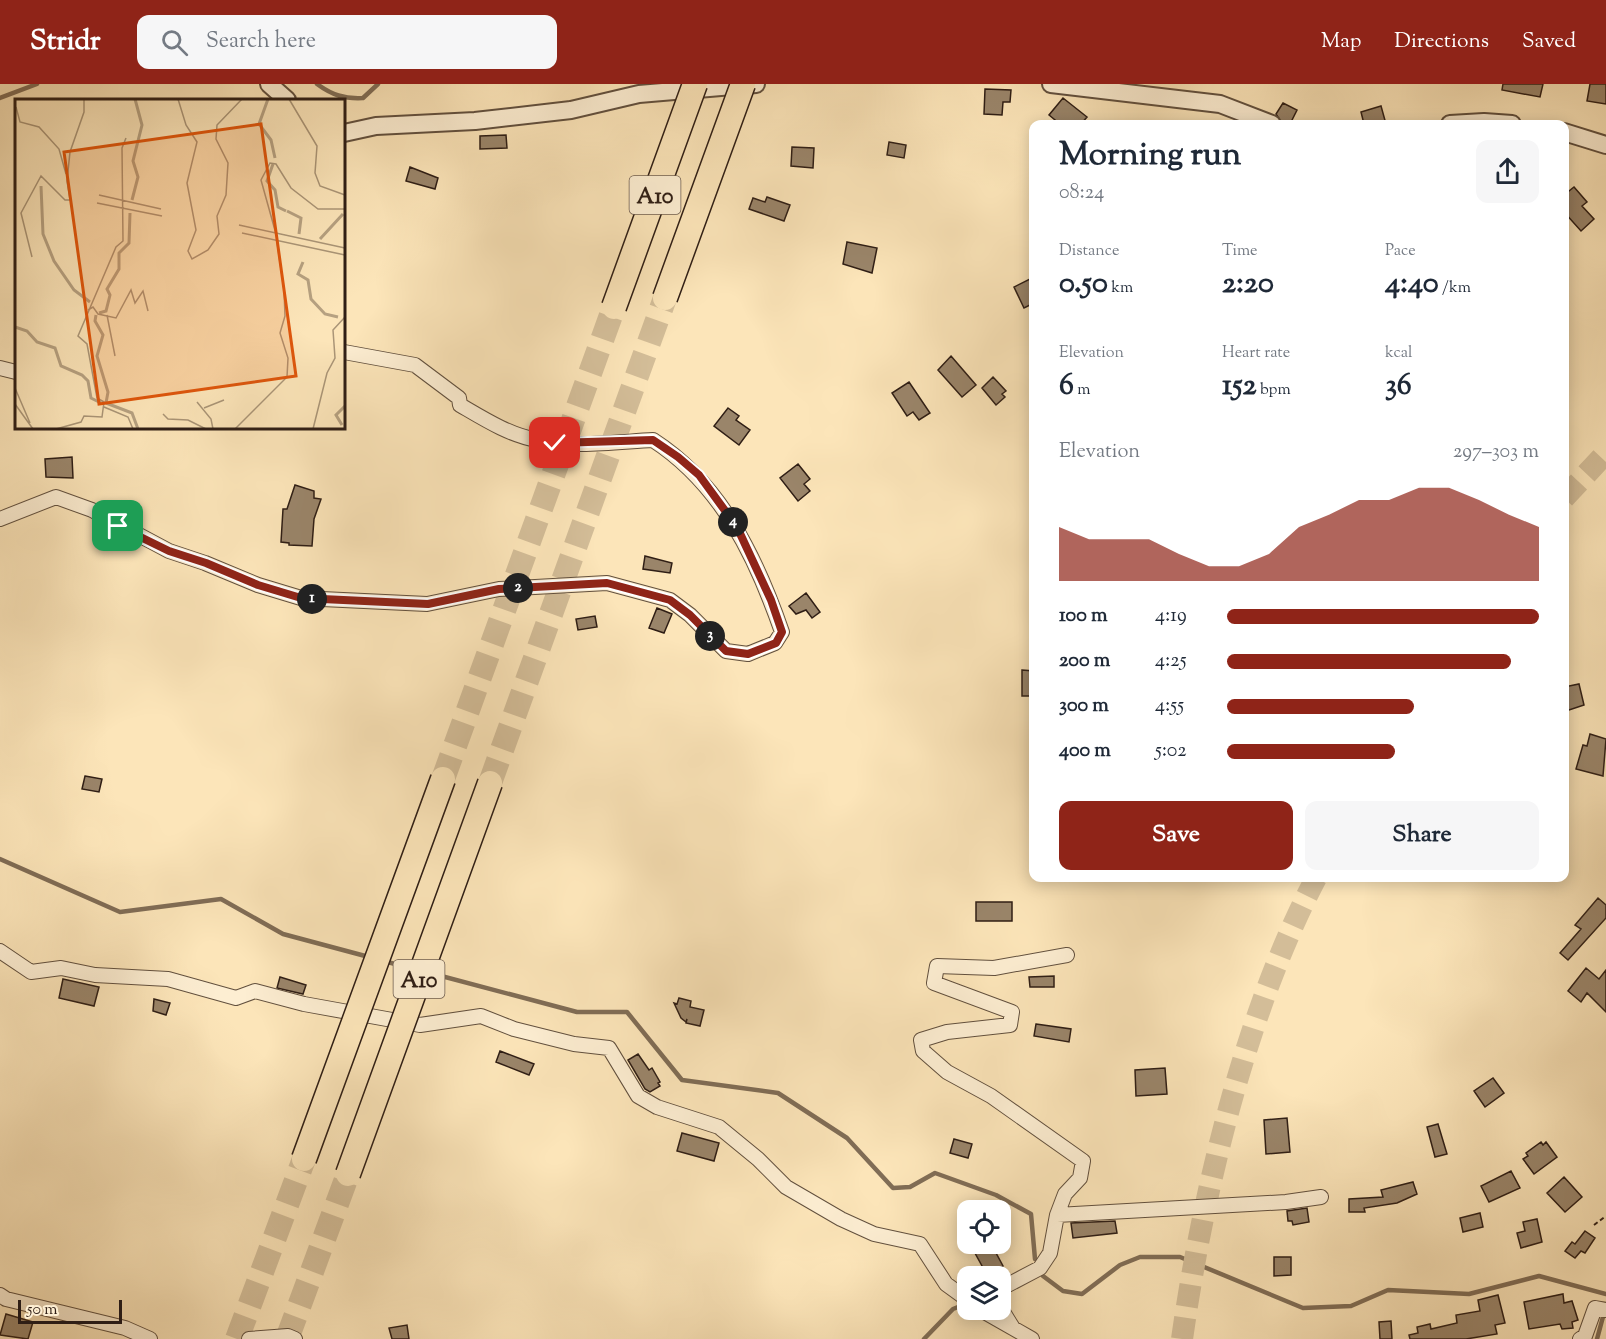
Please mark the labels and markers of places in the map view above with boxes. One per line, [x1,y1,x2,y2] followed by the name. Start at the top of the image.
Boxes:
[529,417,580,468] pin
[92,500,143,551] pin
[718,507,748,537] pin: 4
[503,573,533,603] pin: 2
[297,584,327,614] pin: 1
[695,621,725,651] pin: 3

